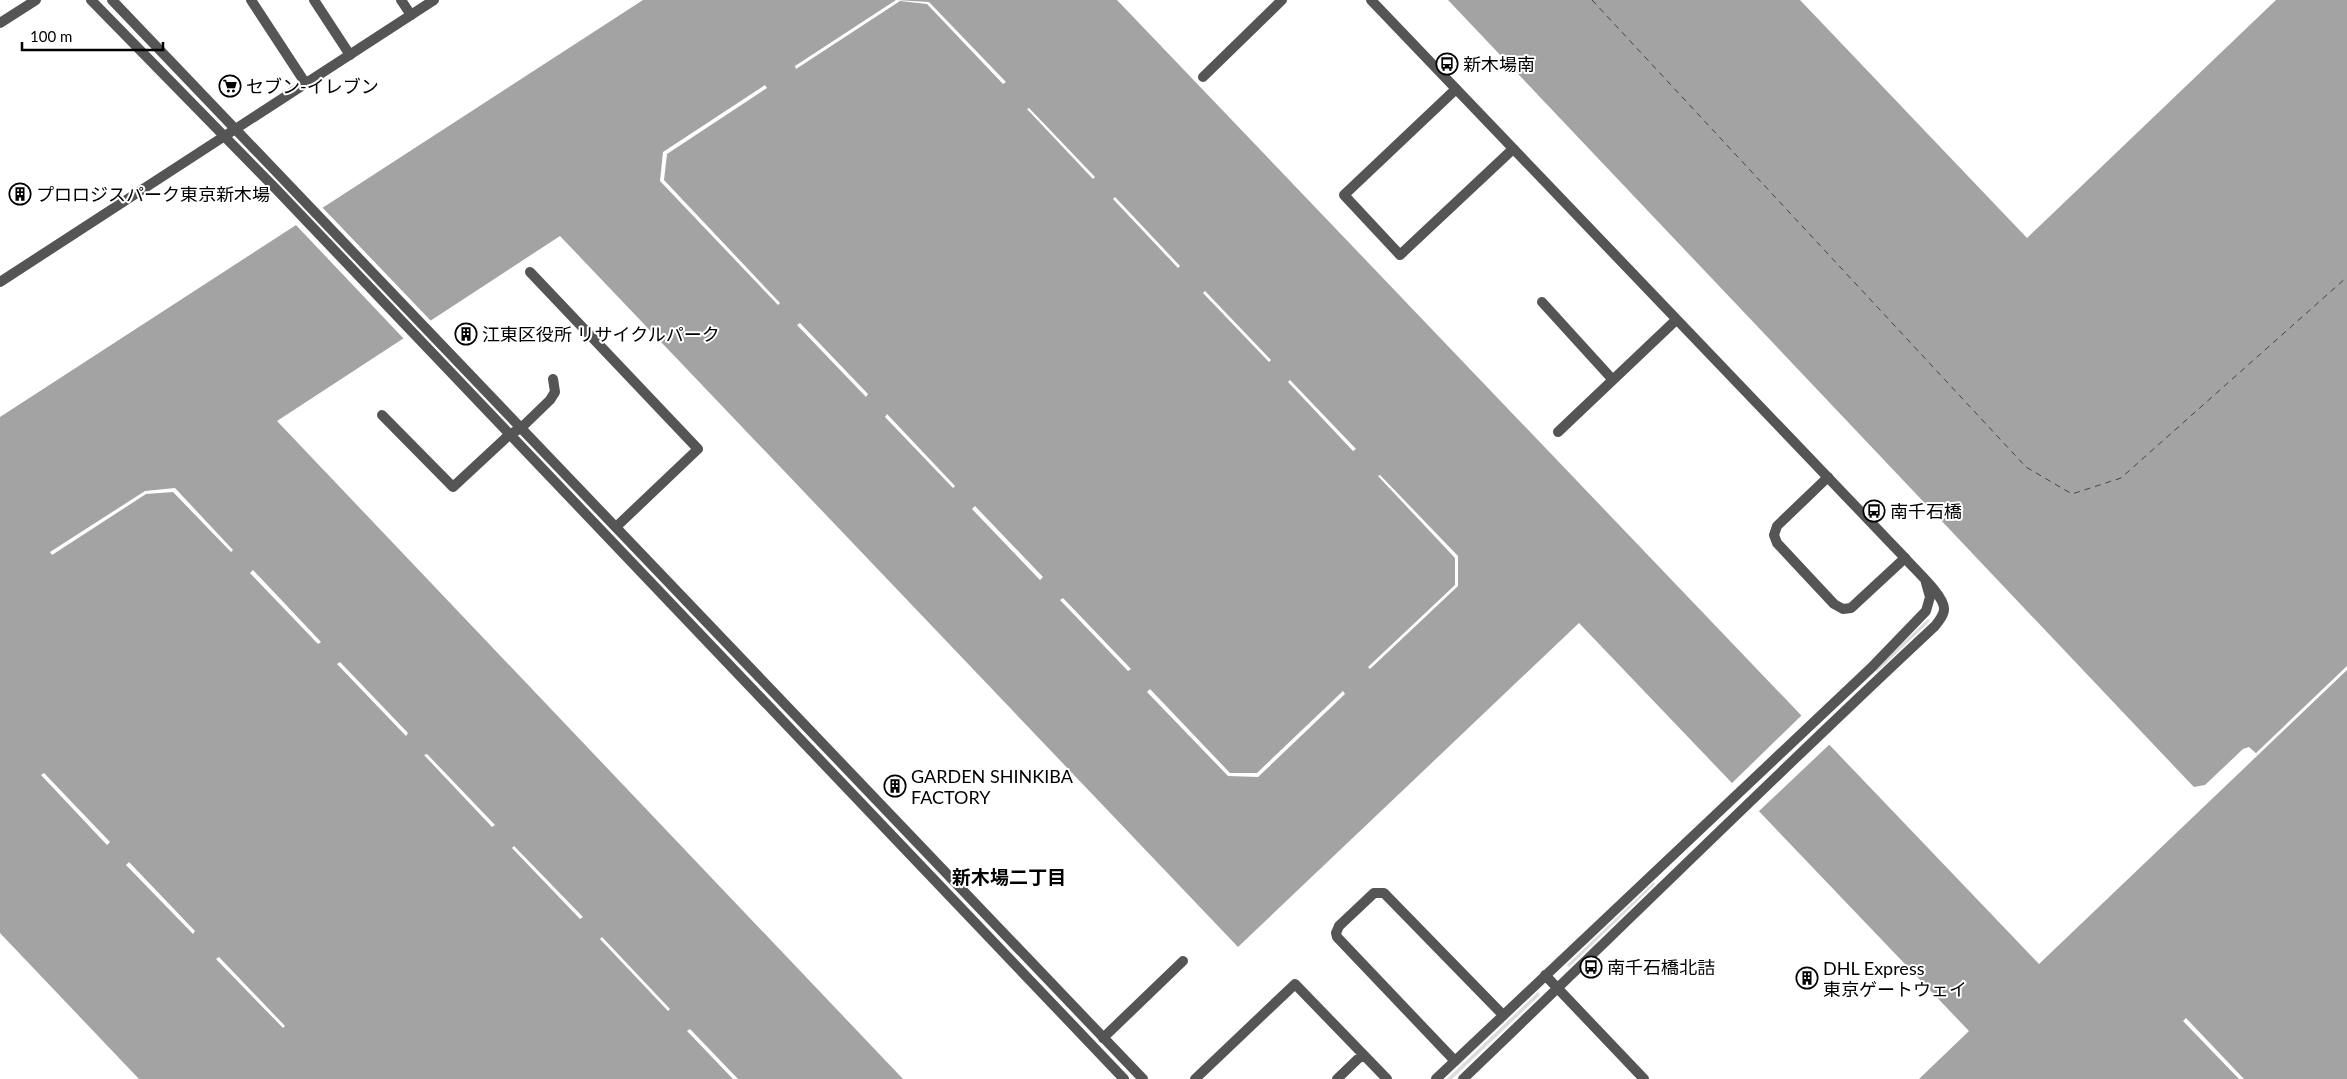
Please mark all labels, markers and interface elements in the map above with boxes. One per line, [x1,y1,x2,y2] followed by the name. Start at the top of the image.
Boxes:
[22,20,164,52] scale bar
[30,27,72,45] text: 100 m
[1435,52,1459,76] bus stop icon: 新木場南
[1463,53,1535,75] place label: 新木場南
[218,74,242,98] supermarket icon: セブン-イレブン
[246,75,379,97] place label: セブン-イレブン
[8,182,32,206] building icon: プロロジスパーク東京新木場
[36,183,270,205] place label: プロロジスパーク東京新木場
[454,322,478,346] building icon: 江東区役所 リサイクルパーク
[482,323,720,345] place label: 江東区役所 リサイクルパーク
[1862,499,1886,523] bus stop icon: 南千石橋
[1890,500,1962,522] place label: 南千石橋
[911,765,1074,808] place label: GARDEN SHINKIBA FACTORY
[883,774,907,798] building icon: GARDEN SHINKIBA FACTORY
[952,865,1066,888] district label: 新木場二丁目
[1579,955,1603,979] bus stop icon: 南千石橋北詰
[1607,956,1715,978] place label: 南千石橋北詰
[1823,957,1967,1000] place label: DHL Express 東京ゲートウェイ
[1795,966,1819,990] building icon: DHL Express 東京ゲートウェイ

